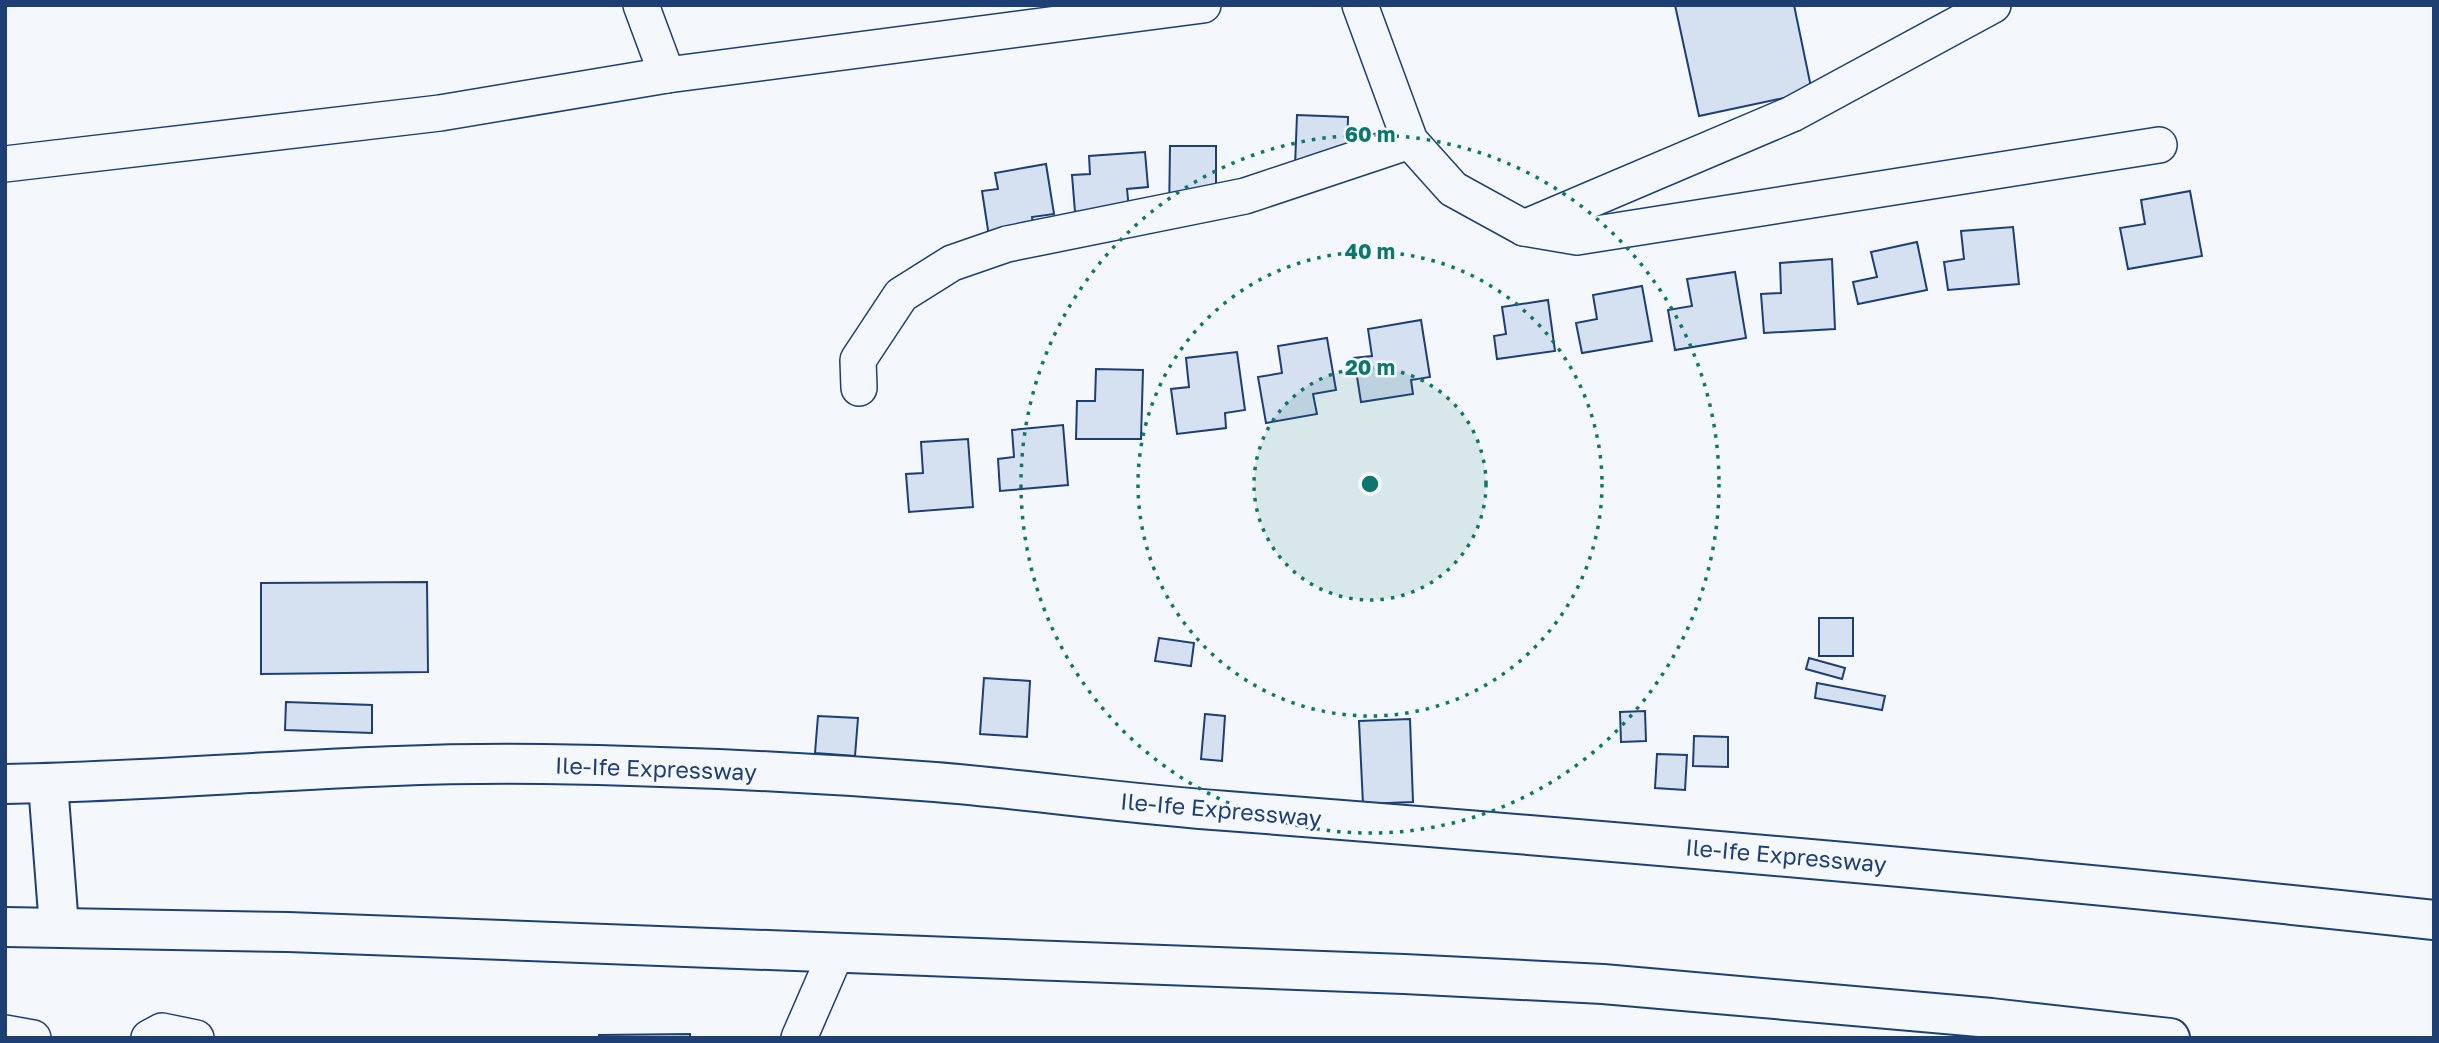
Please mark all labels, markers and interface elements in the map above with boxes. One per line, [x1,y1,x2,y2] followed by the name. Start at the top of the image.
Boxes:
[1345,121,1395,147] text: 60 m
[1345,238,1395,264] text: 40 m
[1345,354,1395,380] text: 20 m
[1358,472,1382,496] centre of rings
[555,750,757,786] street label: Ile-Ife Expressway
[1119,786,1323,832] street label: Ile-Ife Expressway
[1684,832,1888,878] street label: Ile-Ife Expressway

